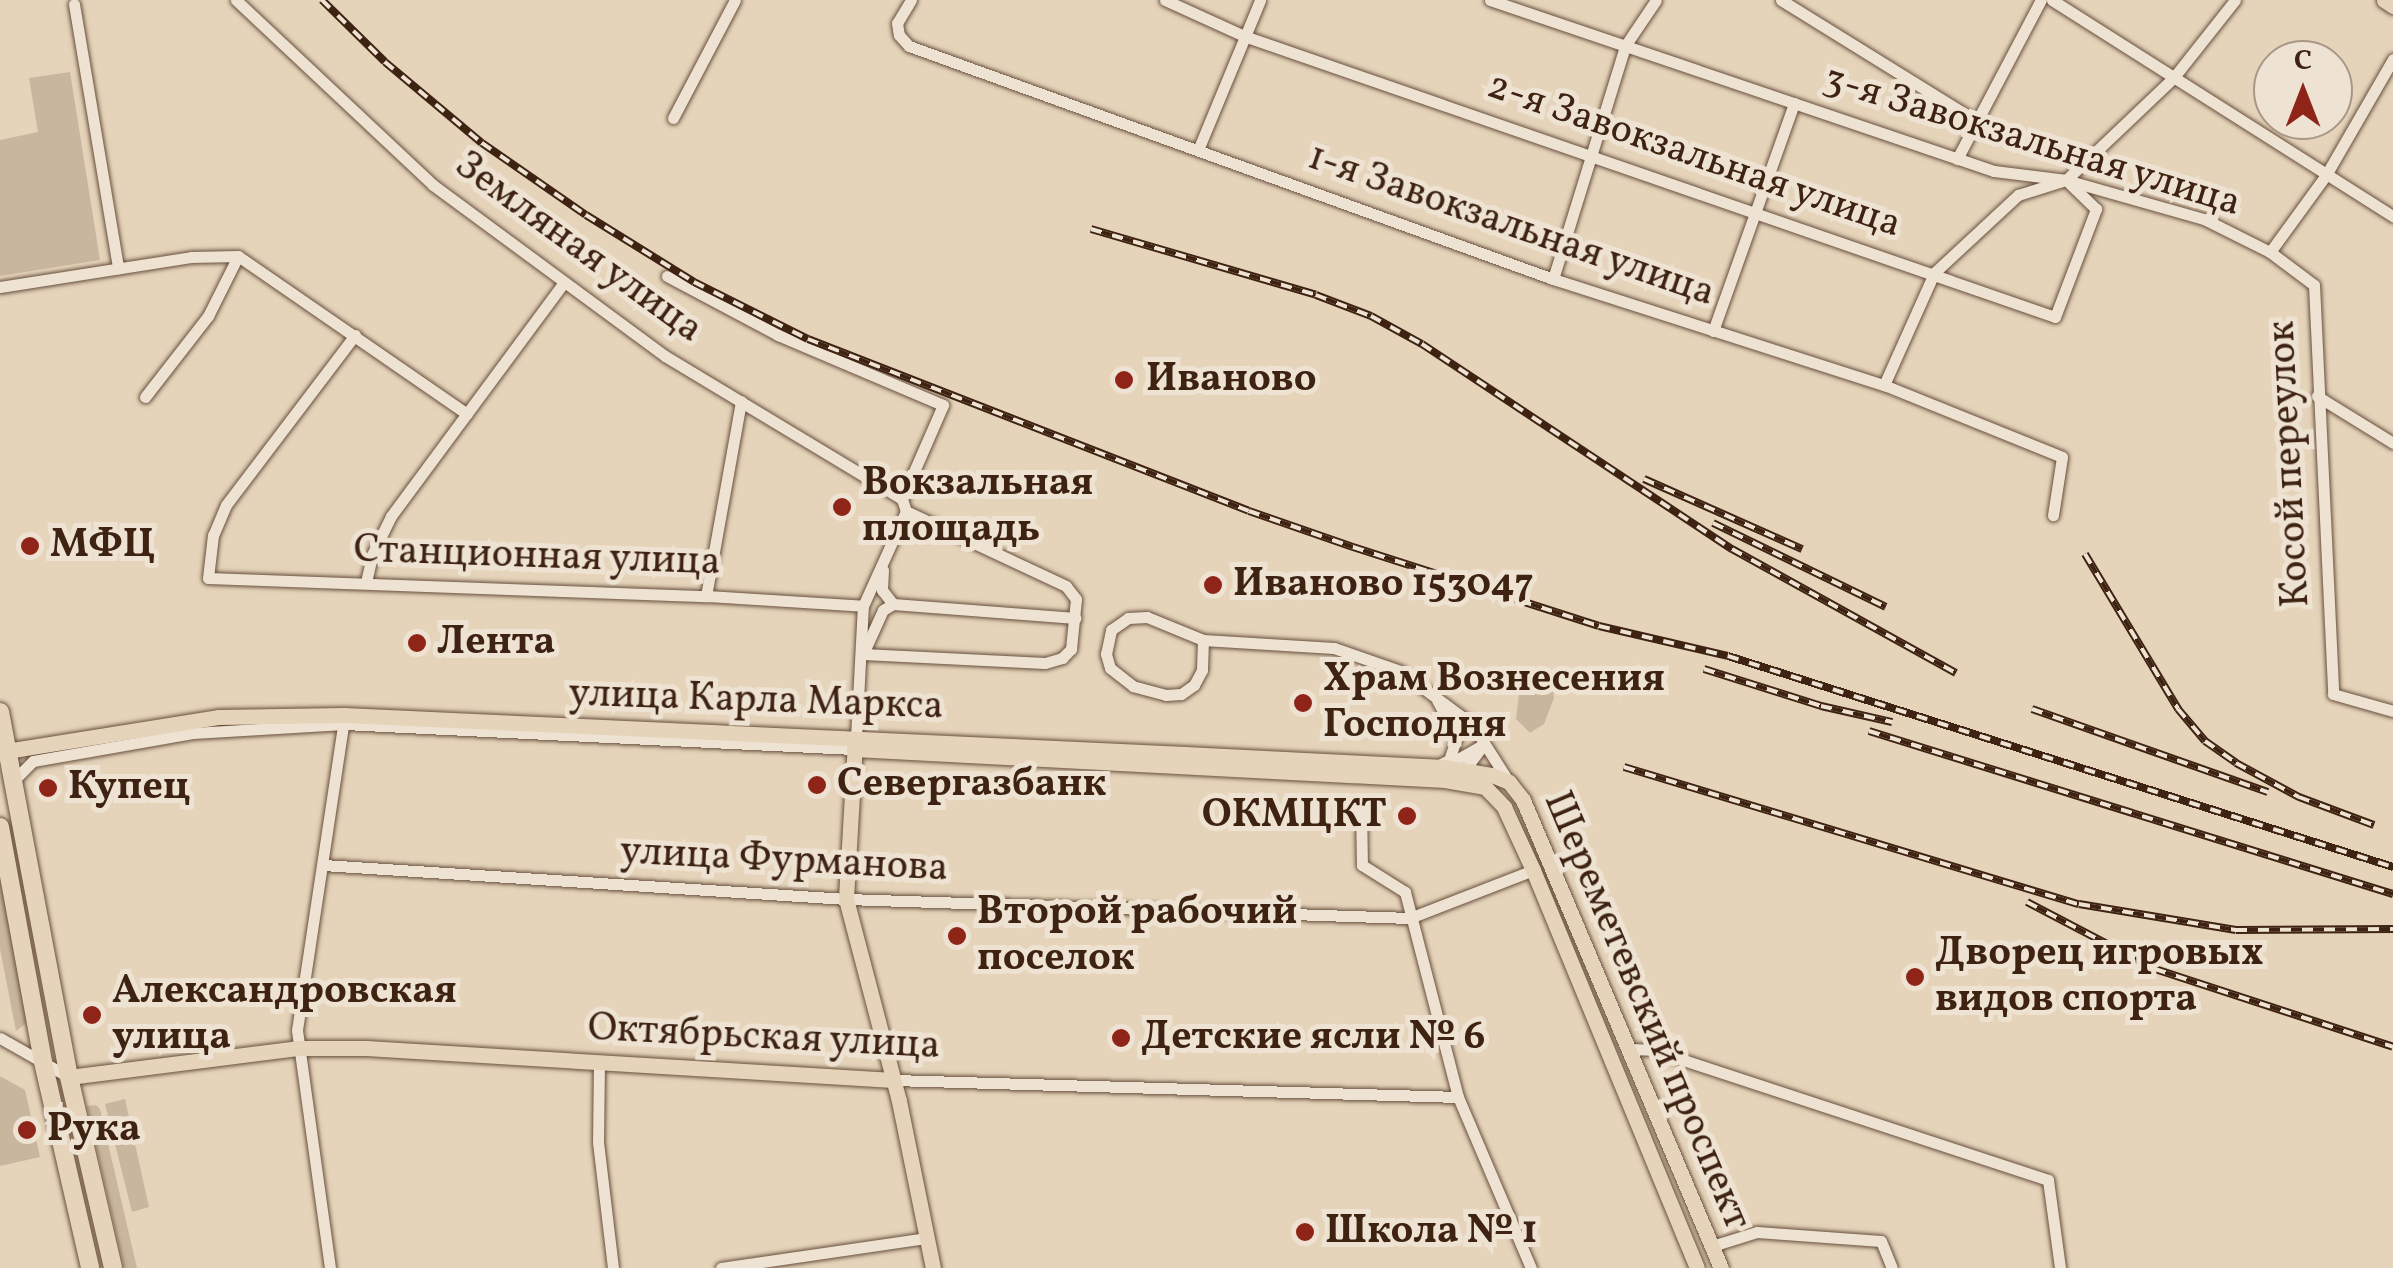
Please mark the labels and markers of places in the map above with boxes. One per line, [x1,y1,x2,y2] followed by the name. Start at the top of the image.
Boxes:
[1146,356,1317,404] place label: Иваново
[1111,367,1137,393] marker: Иваново
[862,460,1093,554] place label: Вокзальная площадь
[831,496,853,518] marker: Вокзальная площадь
[50,522,156,570] place label: МФЦ
[19,535,41,557] marker: МФЦ
[1233,561,1534,609] place label: Иваново 153047
[1202,574,1224,596] marker: Иваново 153047
[437,619,555,667] place label: Лента
[406,632,428,654] marker: Лента
[1323,656,1665,750] place label: Храм Вознесения Господня
[1292,692,1314,714] marker: Храм Вознесения Господня
[837,761,1106,809] place label: Севергазбанк
[68,764,190,812] place label: Купец
[806,774,828,796] marker: Севергазбанк
[37,777,59,799] marker: Купец
[1202,792,1387,840] place label: ОКМЦКТ
[1396,805,1418,827] marker: ОКМЦКТ
[977,889,1297,983] place label: Второй рабочий поселок
[946,925,968,947] marker: Второй рабочий поселок
[1935,930,2264,1024] place label: Дворец игровых видов спорта
[1904,966,1926,988] marker: Дворец игровых видов спорта
[112,968,457,1062] place label: Александровская улица
[81,1004,103,1026] marker: Александровская улица
[1141,1014,1485,1062] place label: Детские ясли № 6
[1110,1027,1132,1049] marker: Детские ясли № 6
[47,1106,141,1154] place label: Рука
[16,1119,38,1141] marker: Рука
[1325,1208,1538,1256] place label: Школа № 1
[1294,1221,1316,1243] marker: Школа № 1

